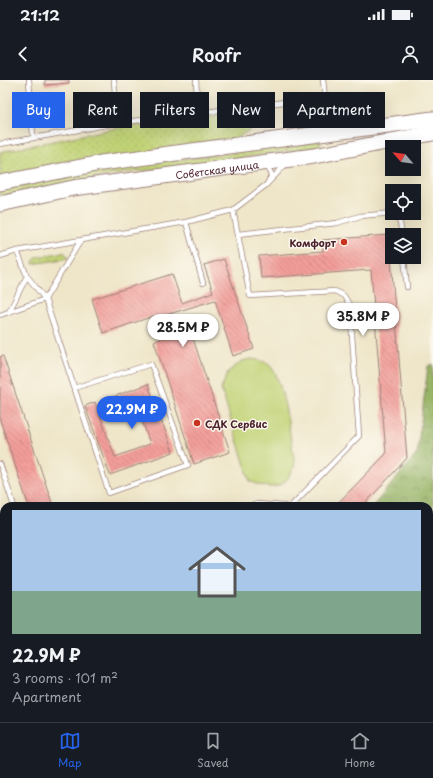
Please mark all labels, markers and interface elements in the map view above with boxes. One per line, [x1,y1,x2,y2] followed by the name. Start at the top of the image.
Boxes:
[20,3,60,26] text: 21:12
[192,41,241,68] text: Roofr
[12,43,34,65] icon: back
[399,43,421,65] icon: person
[12,92,65,128] chip: Buy
[73,92,132,128] chip: Rent
[140,92,209,128] chip: Filters
[217,92,275,128] chip: New
[283,92,385,128] chip: Apartment
[385,140,421,176] north arrow
[385,140,421,264] map controls
[174,156,260,182] street label: Советская улица
[385,184,421,220] button: locate
[385,228,421,264] button: layers
[289,235,337,250] place label: Комфорт
[339,237,349,247] marker: Комфорт
[326,303,400,337] pin: 35.8M ₽
[336,306,390,325] text: 35.8M ₽
[146,314,220,348] pin: 28.5M ₽
[156,317,210,336] text: 28.5M ₽
[95,396,169,430] pin: 22.9M ₽
[106,399,158,418] text: 22.9M ₽
[205,416,268,431] place label: СДК Сервис
[192,418,202,428] marker: СДК Сервис
[181,536,253,608] icon: home
[12,642,81,668] text: 22.9M ₽
[12,668,118,687] text: 3 rooms · 101 m²
[12,687,81,706] text: Apartment
[58,730,81,771] tab: Map
[197,730,229,771] tab: Saved
[344,730,375,771] tab: Home

